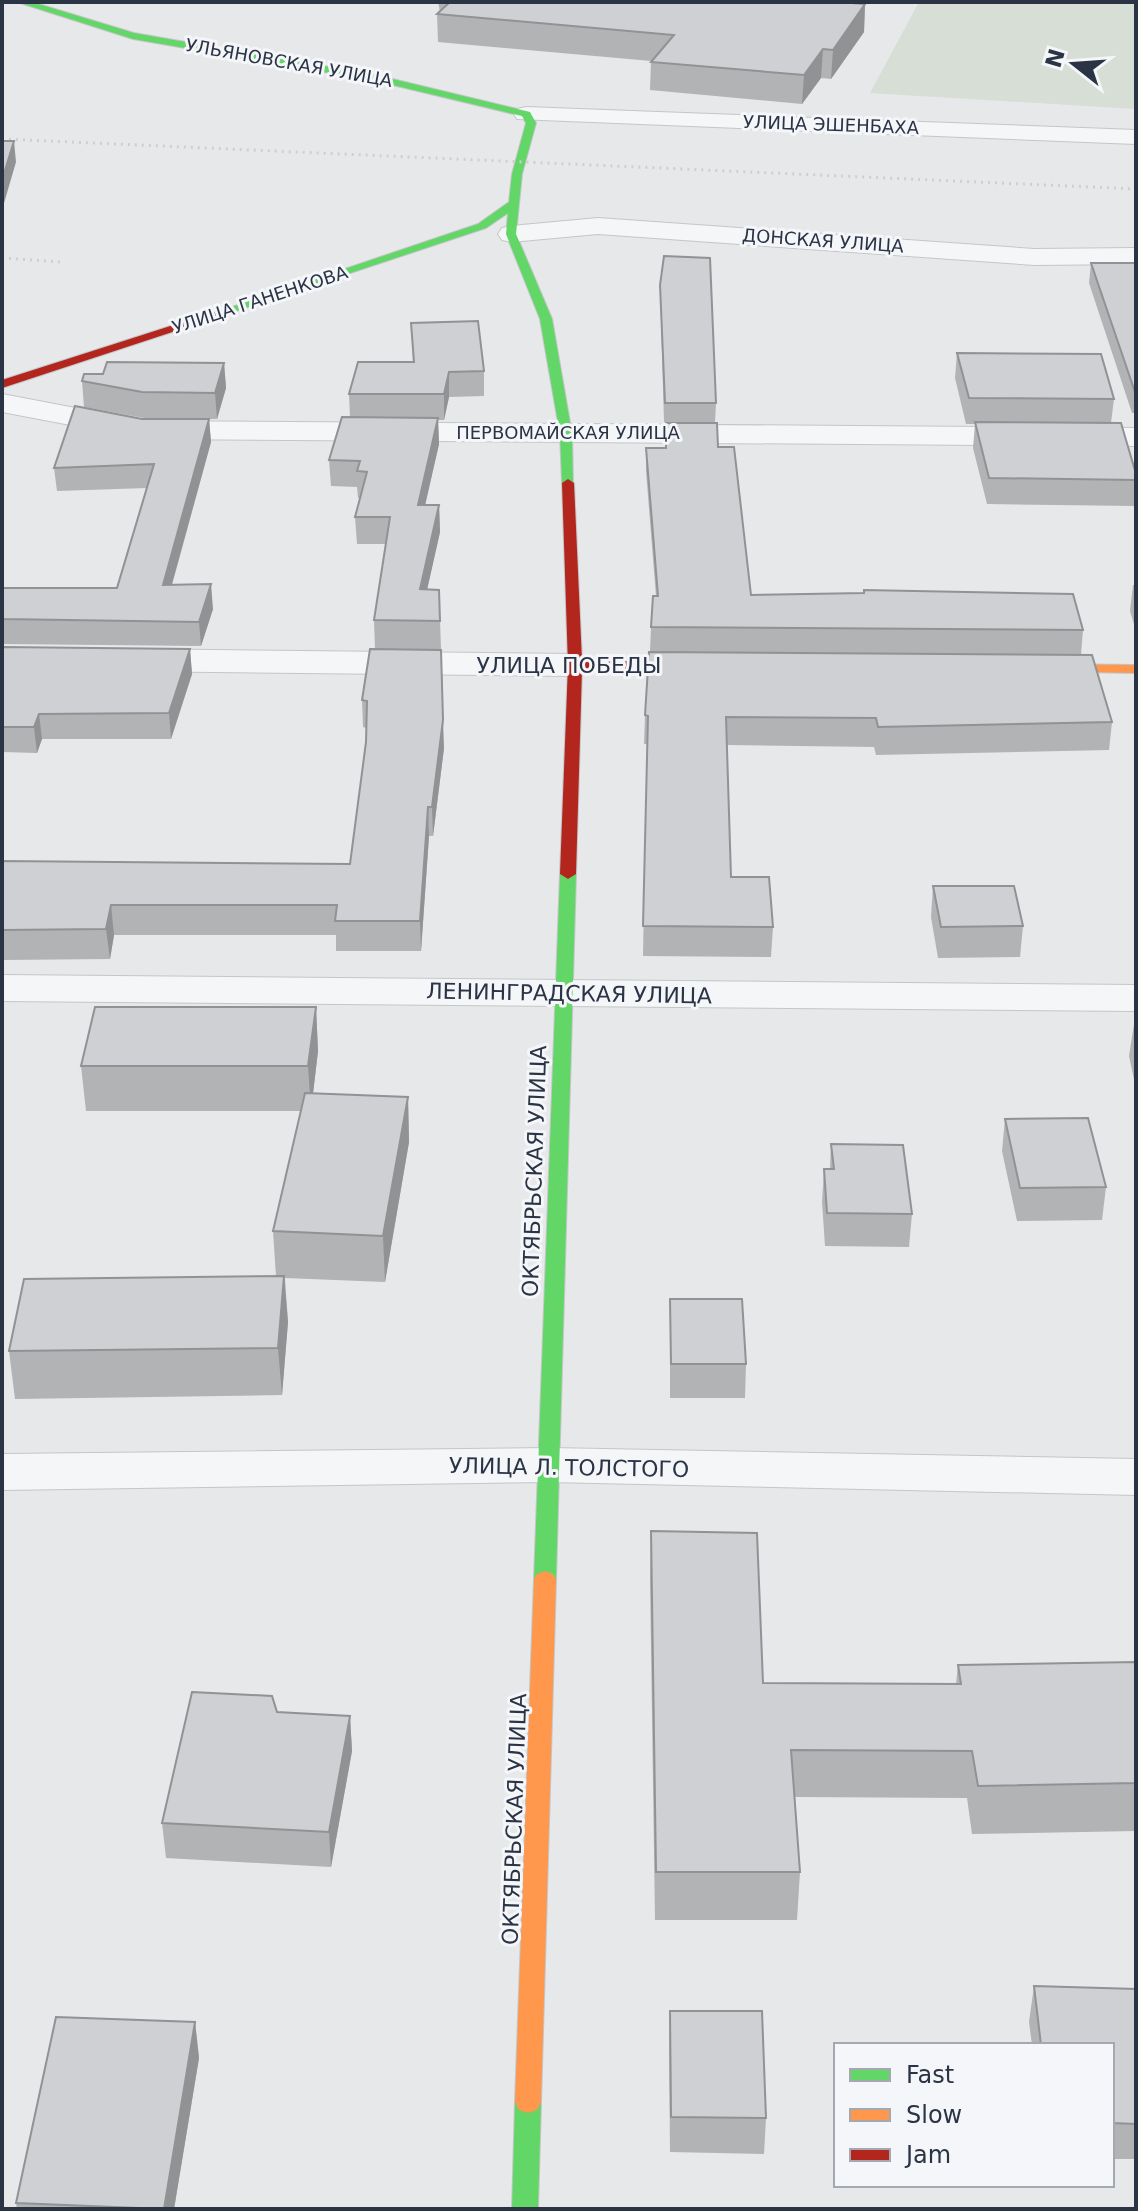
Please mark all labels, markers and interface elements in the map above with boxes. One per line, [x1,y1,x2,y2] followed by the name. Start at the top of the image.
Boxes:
[1034,24,1114,104] north arrow
[184,34,395,91] street label: УЛЬЯНОВСКАЯ УЛИЦА
[1041,46,1070,71] text: N
[743,111,920,138] street label: УЛИЦА ЭШЕНБАХА
[742,224,905,257] street label: ДОНСКАЯ УЛИЦА
[169,261,351,338] street label: УЛИЦА ГАНЕНКОВА
[456,422,681,443] street label: ПЕРВОМАЙСКАЯ УЛИЦА
[477,653,661,678] street label: УЛИЦА ПОБЕДЫ
[426,979,712,1008] street label: ЛЕНИНГРАДСКАЯ УЛИЦА
[518,1045,551,1297] street label: ОКТЯБРЬСКАЯ УЛИЦА
[449,1453,689,1482] street label: УЛИЦА Л. ТОЛСТОГО
[498,1693,531,1945] street label: ОКТЯБРЬСКАЯ УЛИЦА
[834,2043,1114,2187] legend
[906,2061,954,2089] text: Fast
[906,2101,962,2129] text: Slow
[904,2141,951,2169] text: Jam

